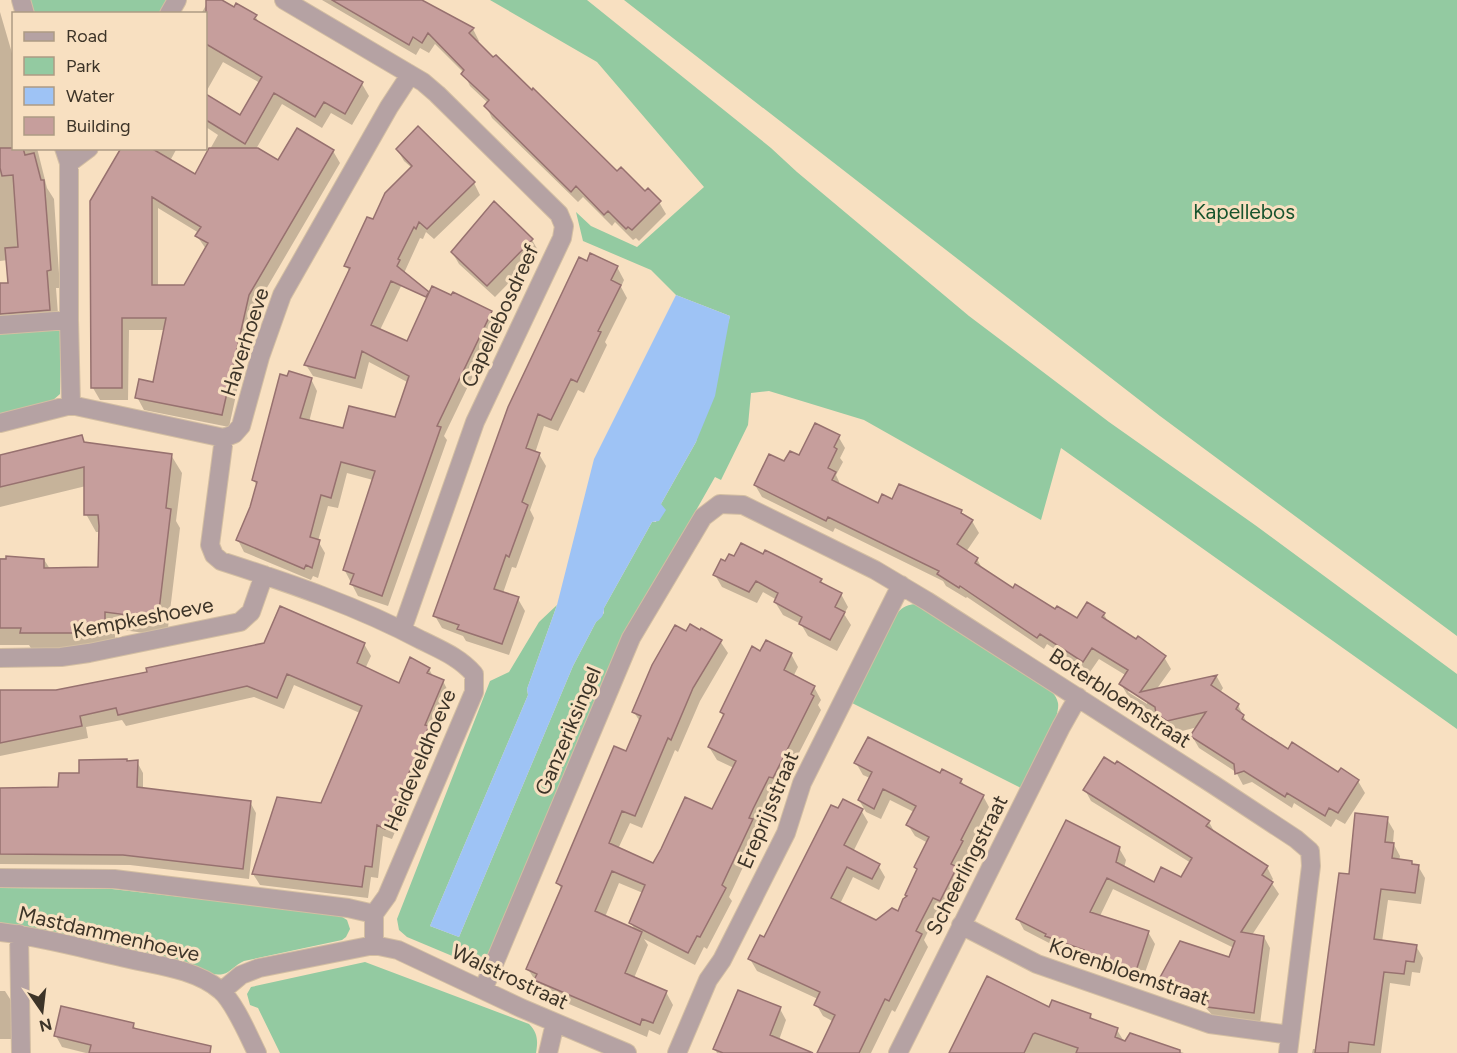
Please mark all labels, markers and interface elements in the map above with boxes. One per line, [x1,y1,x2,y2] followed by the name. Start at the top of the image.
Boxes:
[12,12,207,150] legend
[66,25,107,47] text: Road
[66,55,101,77] text: Park
[66,85,114,107] text: Water
[66,115,131,137] text: Building
[1193,199,1295,224] park label: Kapellebos
[456,240,544,391] street label: Capellebosdreef
[215,284,274,399] street label: Haverhoeve
[70,592,215,643] street label: Kempkeshoeve
[1045,642,1196,753] street label: Boterbloemstraat
[529,663,606,799] street label: Ganzeriksingel
[378,685,461,835] street label: Heideveldhoeve
[732,747,803,872] street label: Ereprijsstraat
[921,791,1013,939] street label: Scheerlingstraat
[16,900,202,967] street label: Mastdammenhoeve
[1046,932,1213,1011] street label: Korenbloemstraat
[448,939,573,1014] street label: Walstrostraat
[12,981,72,1041] north arrow
[37,1014,54,1036] text: N

